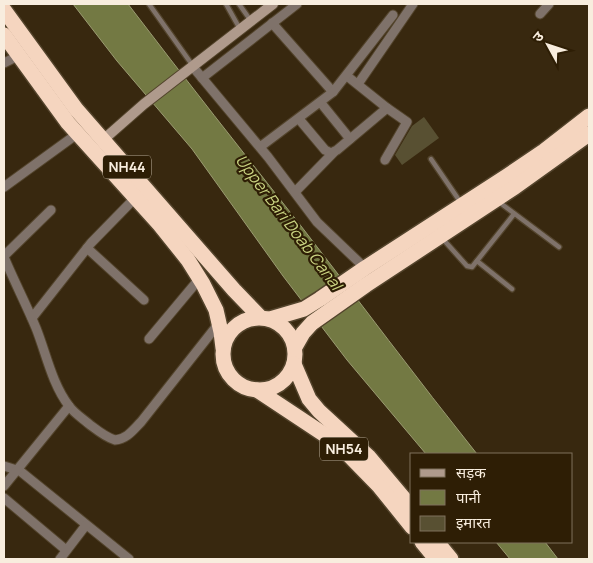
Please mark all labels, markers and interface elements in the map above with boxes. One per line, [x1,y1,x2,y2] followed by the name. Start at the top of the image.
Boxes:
[523,20,573,70] north arrow
[528,26,548,46] text: उ
[231,150,349,296] water label: Upper Bari Doab Canal
[103,156,151,178] road number: NH44
[320,438,368,460] road number: NH54
[410,453,573,543] legend
[456,462,486,483] text: सड़क
[456,487,482,508] text: पानी
[456,512,491,533] text: इमारत

